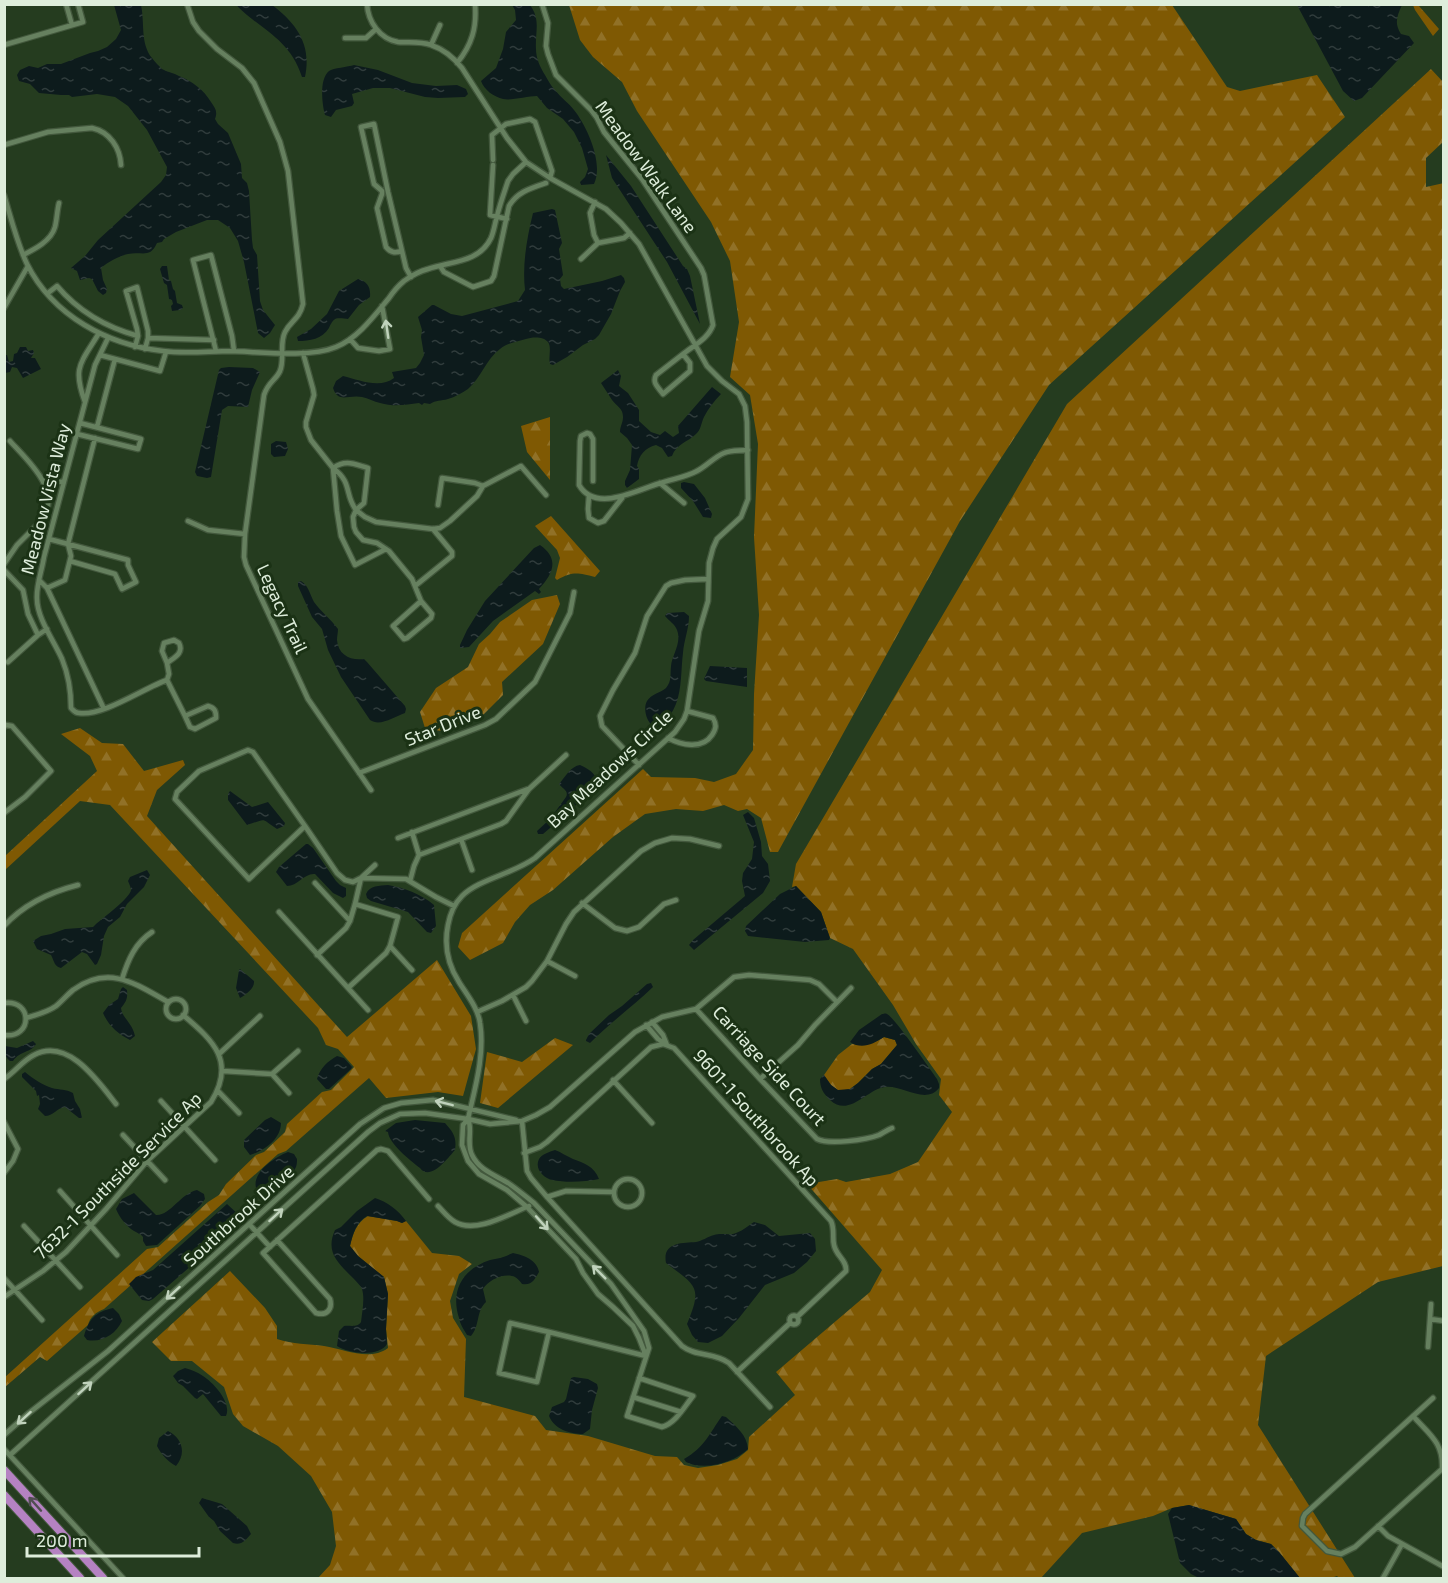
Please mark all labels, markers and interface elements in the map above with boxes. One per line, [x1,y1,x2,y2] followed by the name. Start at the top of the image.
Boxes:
[591,96,702,237] street label: Meadow Walk Lane
[381,320,392,339] one-way arrow
[16,420,75,577] street label: Meadow Vista Way
[253,560,313,657] street label: Legacy Trail
[401,700,484,750] street label: Star Drive
[542,704,677,832] street label: Bay Meadows Circle
[709,1001,831,1130] street label: Carriage Side Court
[689,1044,824,1190] street label: 9601-1 Southbrook Ap
[29,1087,206,1264] street label: 7632-1 Southside Service Ap
[435,1096,454,1108] one-way arrow
[178,1160,298,1271] street label: Southbrook Drive
[268,1208,283,1222] one-way arrow
[535,1215,549,1230] one-way arrow
[592,1264,607,1279] one-way arrow
[166,1286,181,1300] one-way arrow
[77,1381,92,1395] one-way arrow
[17,1411,32,1425] one-way arrow
[28,1497,42,1512] one-way arrow
[27,1520,200,1558] scale bar
[36,1529,88,1551] text: 200 m

